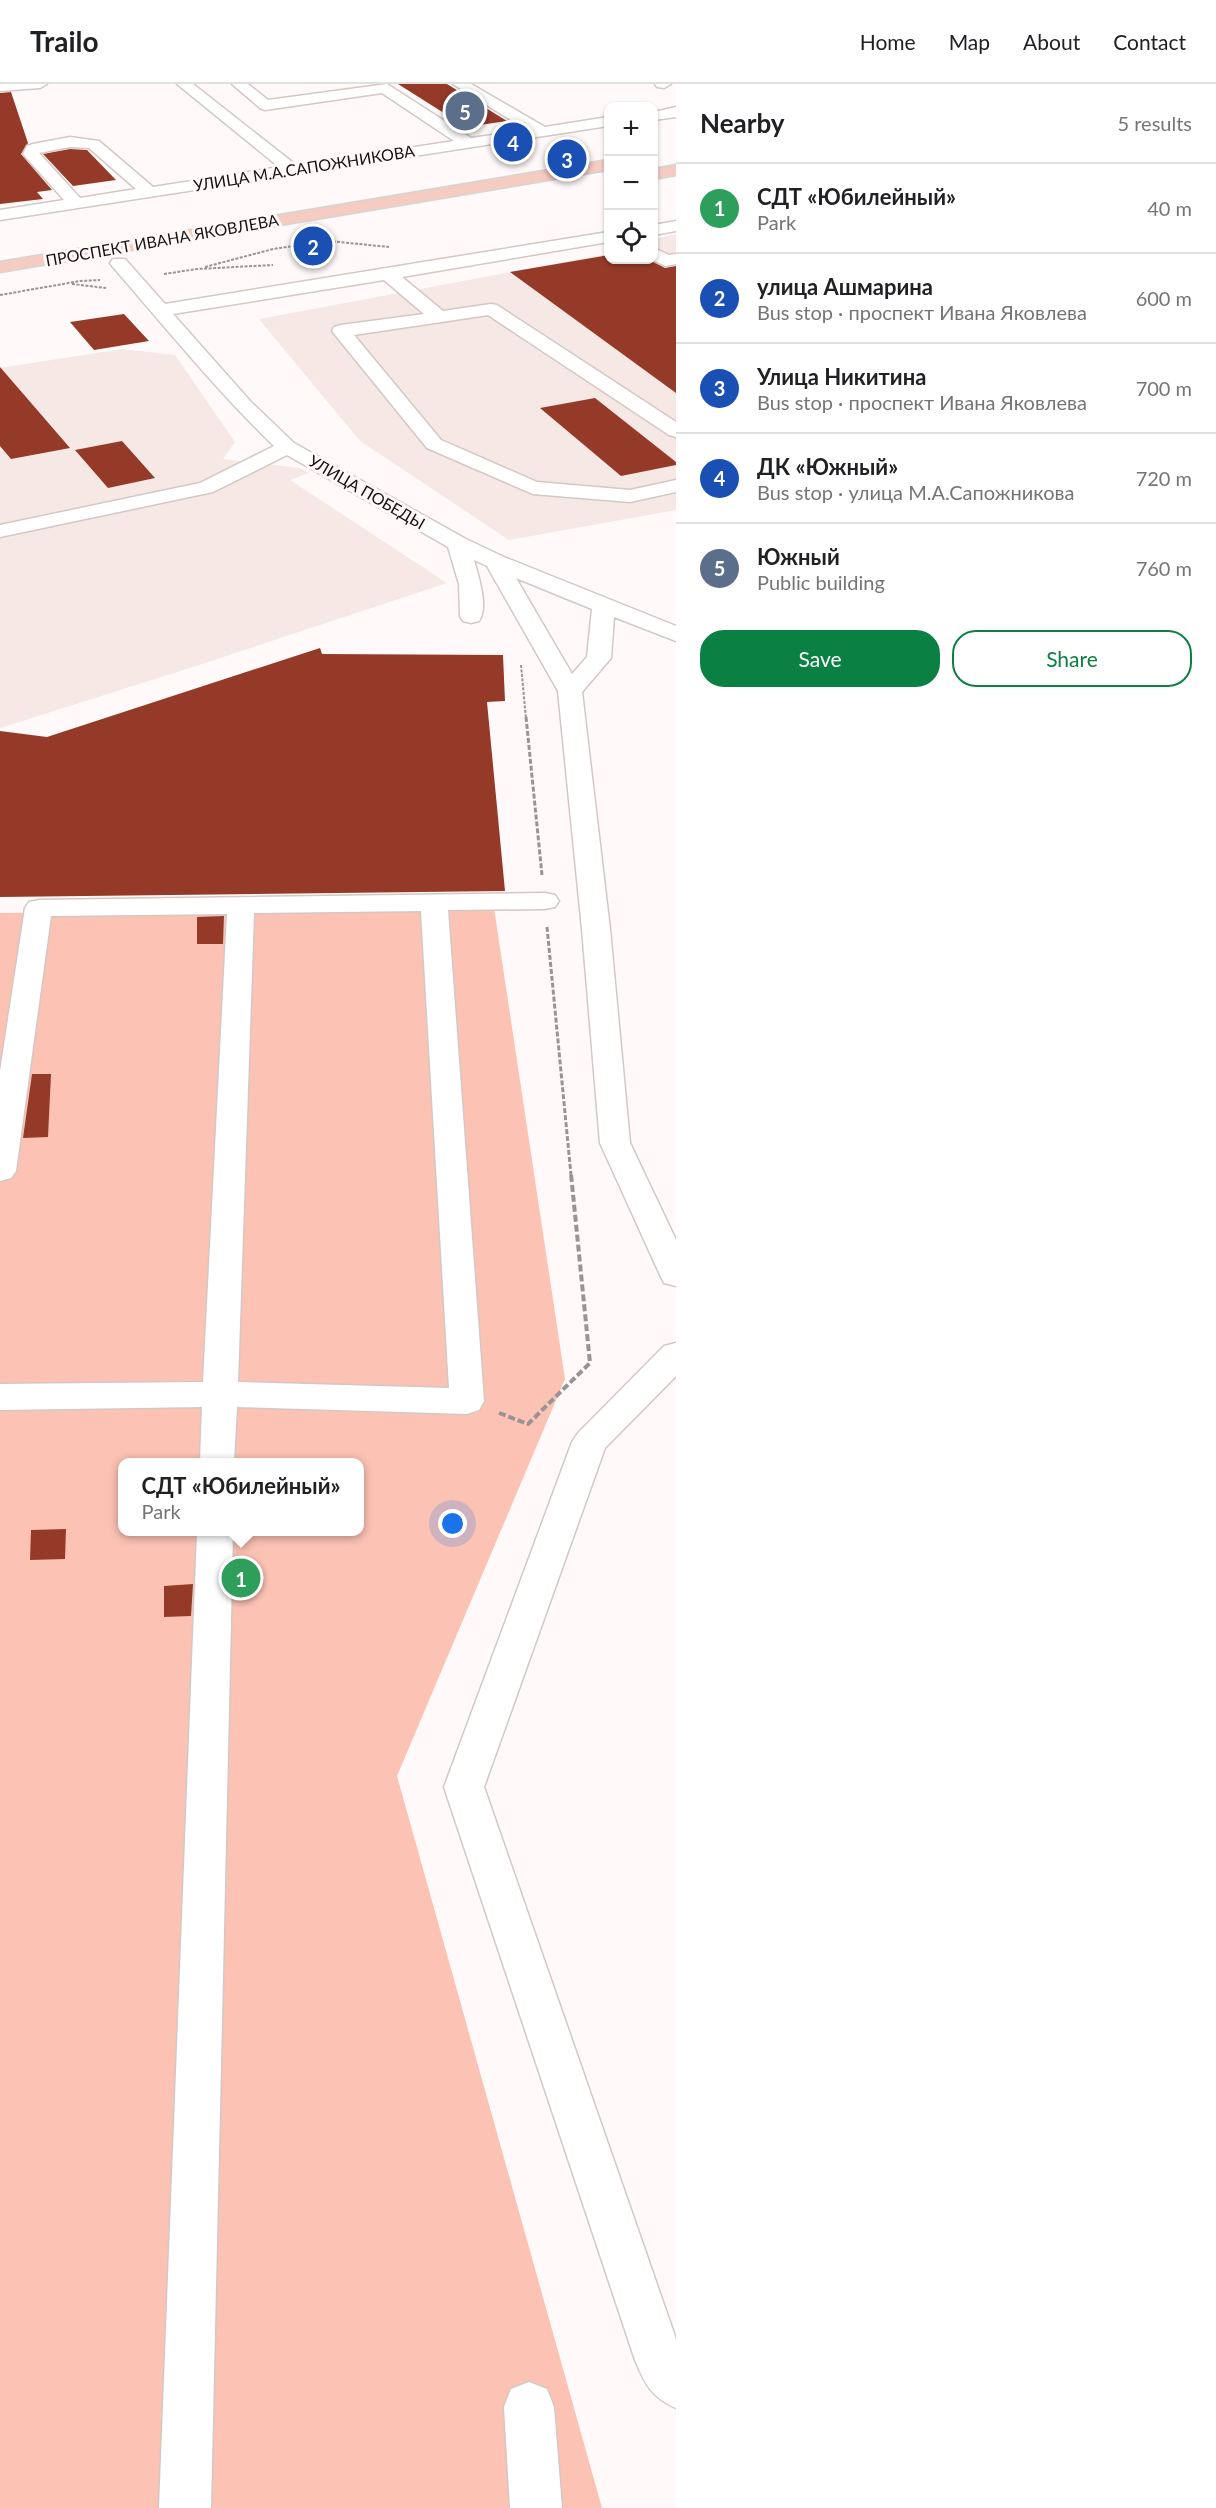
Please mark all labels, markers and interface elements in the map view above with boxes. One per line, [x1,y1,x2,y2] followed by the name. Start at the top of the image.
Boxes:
[30,24,99,58] text: Trailo
[860,29,916,54] text: Home
[949,29,990,54] text: Map
[1023,29,1080,54] text: About
[1113,29,1186,54] text: Contact
[446,88,484,134] pin: 5
[604,102,658,264] map controls
[604,102,658,156] button: +
[700,107,785,139] text: Nearby
[1117,111,1192,135] text: 5 results
[494,120,532,164] pin: 4
[548,136,586,182] pin: 3
[192,141,416,194] street label: УЛИЦА М.А.САПОЖНИКОВА
[604,156,658,210] button: −
[757,183,956,210] text: СДТ «Юбилейный»
[714,196,725,220] text: 1
[1147,196,1192,220] text: 40 m
[44,210,280,269] street label: ПРОСПЕКТ ИВАНА ЯКОВЛЕВА
[604,210,658,264] button: locate
[757,210,796,234] text: Park
[294,224,332,268] pin: 2
[757,273,933,300] text: улица Ашмарина
[714,286,725,310] text: 2
[1136,286,1192,310] text: 600 m
[757,300,1087,324] text: Bus stop · проспект Ивана Яковлева
[757,363,926,390] text: Улица Никитина
[714,376,725,400] text: 3
[1136,376,1192,400] text: 700 m
[757,390,1087,414] text: Bus stop · проспект Ивана Яковлева
[306,451,429,533] street label: УЛИЦА ПОБЕДЫ
[757,453,898,480] text: ДК «Южный»
[714,466,725,490] text: 4
[1136,466,1192,490] text: 720 m
[757,480,1074,504] text: Bus stop · улица М.А.Сапожникова
[757,543,840,570] text: Южный
[714,556,725,580] text: 5
[1136,556,1192,580] text: 760 m
[757,570,885,594] text: Public building
[700,630,940,687] button: Save
[952,630,1192,687] button: Share
[118,1458,364,1536] popup
[142,1472,341,1499] text: СДТ «Юбилейный»
[142,1499,181,1523] text: Park
[438,1509,467,1538] your location
[222,1556,260,1600] pin: 1

